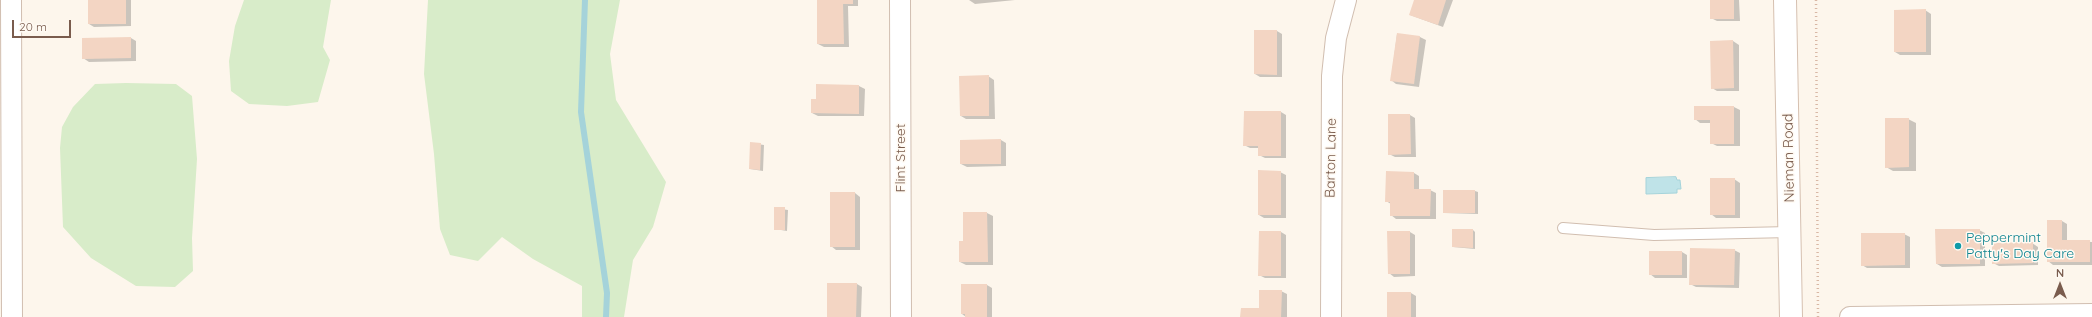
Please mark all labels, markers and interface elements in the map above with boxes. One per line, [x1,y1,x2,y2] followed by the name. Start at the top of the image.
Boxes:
[14,12,73,38] scale bar
[19,19,47,34] text: 20 m
[1780,113,1798,203] street label: Nieman Road
[1322,118,1340,198] street label: Barton Lane
[893,123,909,193] street label: Flint Street
[1966,230,2074,262] place label: Peppermint Patty's Day Care
[1953,241,1963,251] marker: Peppermint Patty's Day Care
[2040,265,2080,305] north arrow
[2056,266,2064,280] text: N

